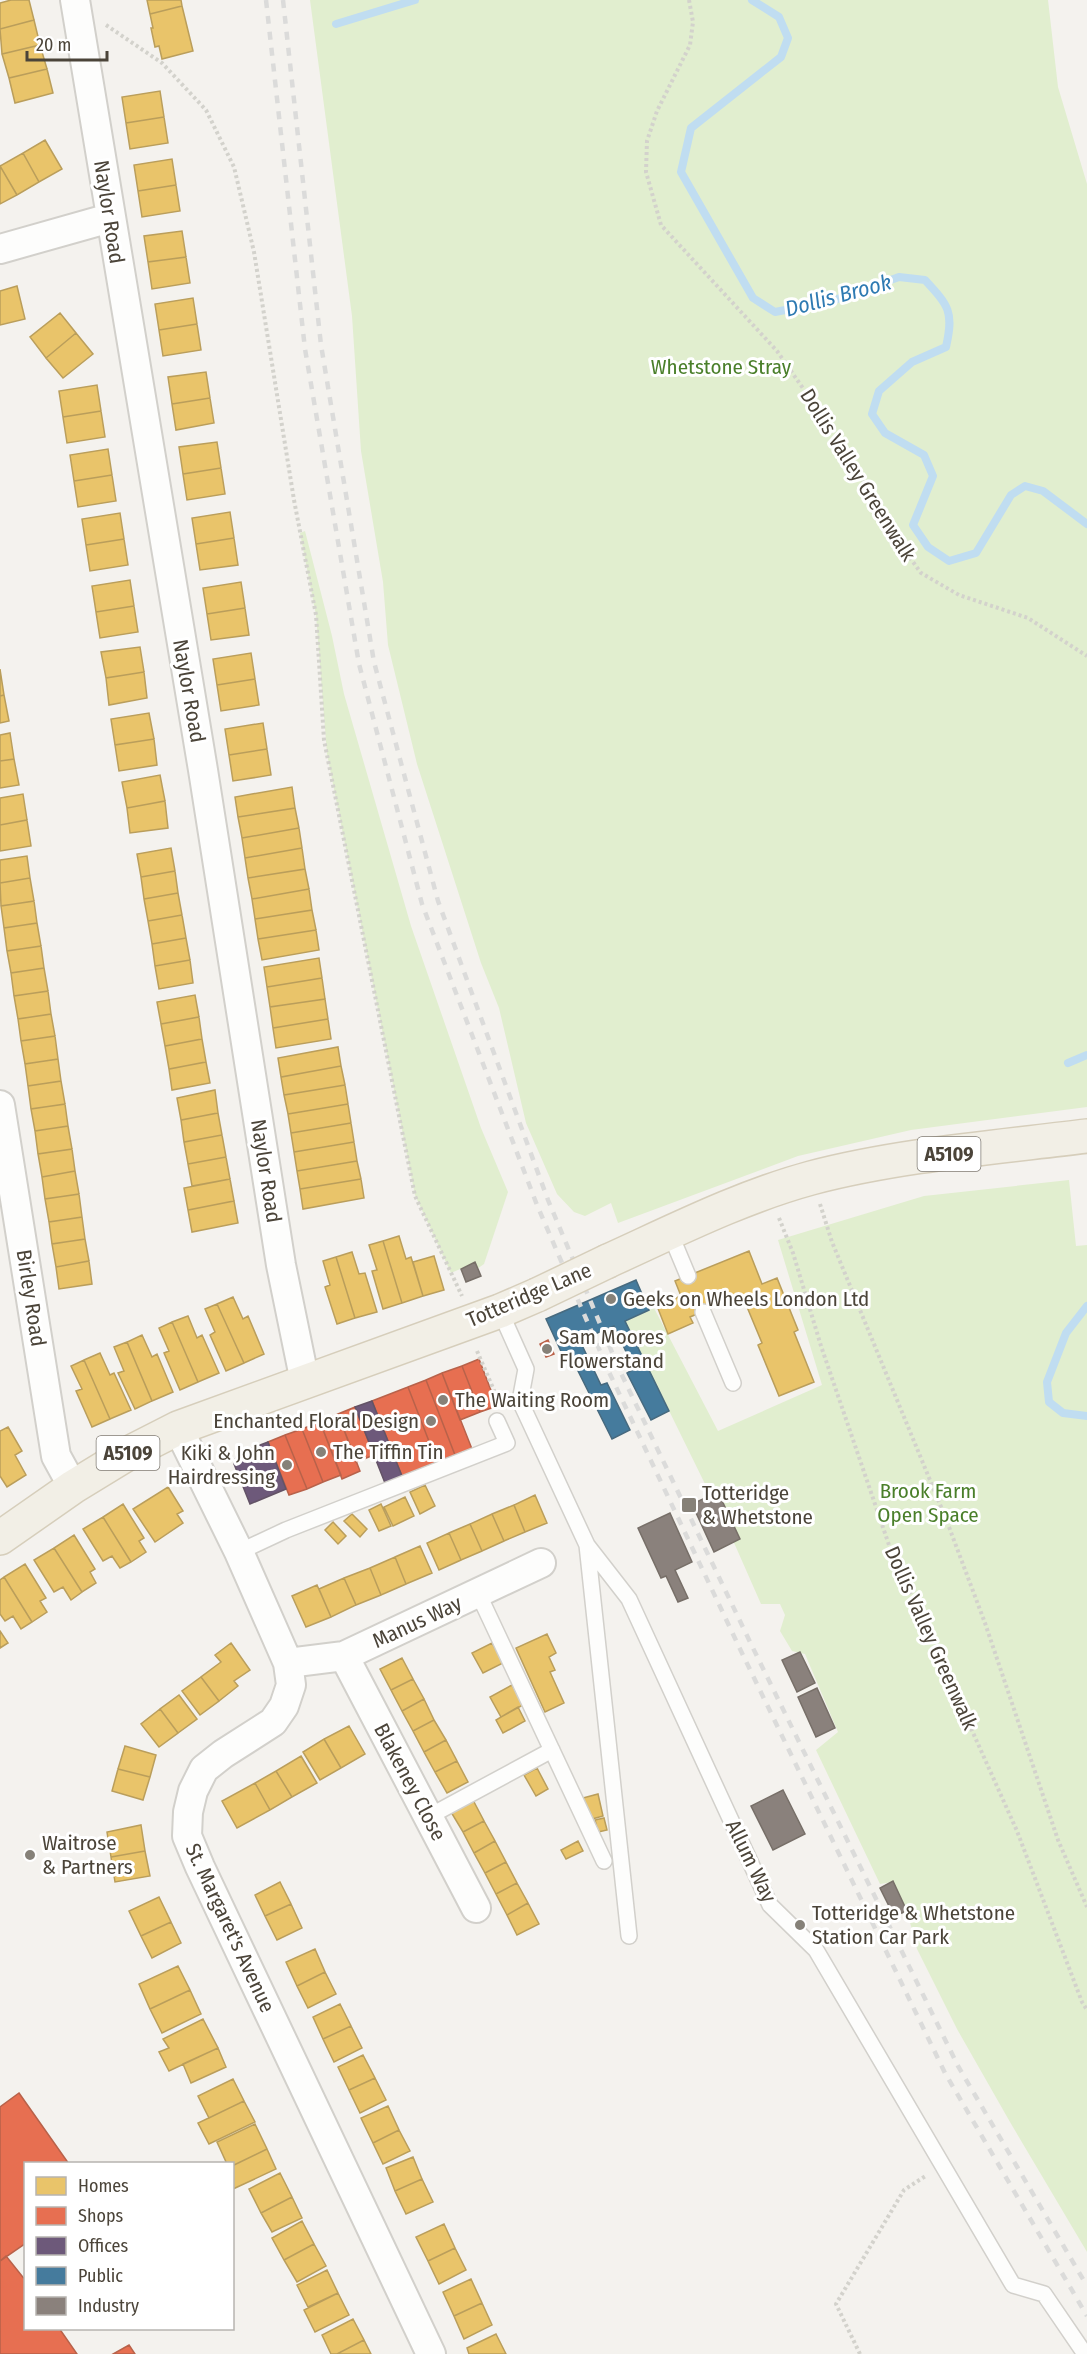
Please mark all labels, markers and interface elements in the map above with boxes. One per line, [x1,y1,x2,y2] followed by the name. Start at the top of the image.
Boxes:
[27,24,106,62] scale bar
[36,34,71,56] text: 20 m
[88,158,130,266] street label: Naylor Road
[782,268,894,323] water label: Dollis Brook
[651,354,792,380] park label: Whetstone Stray
[794,384,922,566] street label: Dollis Valley Greenwalk
[167,637,211,745] street label: Naylor Road
[245,1117,287,1225] street label: Naylor Road
[918,1137,980,1171] road number: A5109
[11,1248,51,1348] street label: Birley Road
[463,1257,595,1333] street label: Totteridge Lane
[623,1286,869,1312] place label: Geeks on Wheels London Ltd
[604,1292,618,1306] marker: Geeks on Wheels London Ltd
[559,1324,664,1374] place label: Sam Moores Flowerstand
[540,1342,554,1356] marker: Sam Moores Flowerstand
[455,1387,609,1413] place label: The Waiting Room
[436,1393,450,1407] marker: The Waiting Room
[213,1408,419,1434] place label: Enchanted Floral Design
[424,1414,438,1428] marker: Enchanted Floral Design
[96,1436,160,1470] road number: A5109
[333,1439,444,1465] place label: The Tiffin Tin
[168,1440,275,1490] place label: Kiki & John Hairdressing
[314,1445,328,1459] marker: The Tiffin Tin
[280,1458,294,1472] marker: Kiki & John Hairdressing
[877,1478,979,1528] park label: Brook Farm Open Space
[702,1480,813,1530] place label: Totteridge & Whetstone
[680,1496,698,1514] marker: Totteridge & Whetstone
[879,1542,983,1734] street label: Dollis Valley Greenwalk
[368,1590,466,1654] street label: Manus Way
[368,1719,452,1845] street label: Blakeney Close
[720,1815,782,1907] street label: Allum Way
[42,1830,133,1880] place label: Waitrose & Partners
[179,1839,281,2017] street label: St. Margaret's Avenue
[23,1848,37,1862] marker: Waitrose & Partners
[812,1900,1015,1950] place label: Totteridge & Whetstone Station Car Park
[793,1918,807,1932] marker: Totteridge & Whetstone Station Car Park
[24,2162,234,2330] legend
[78,2175,129,2197] text: Homes
[78,2205,123,2227] text: Shops
[78,2235,128,2257] text: Offices
[78,2265,123,2287] text: Public
[78,2295,139,2317] text: Industry

